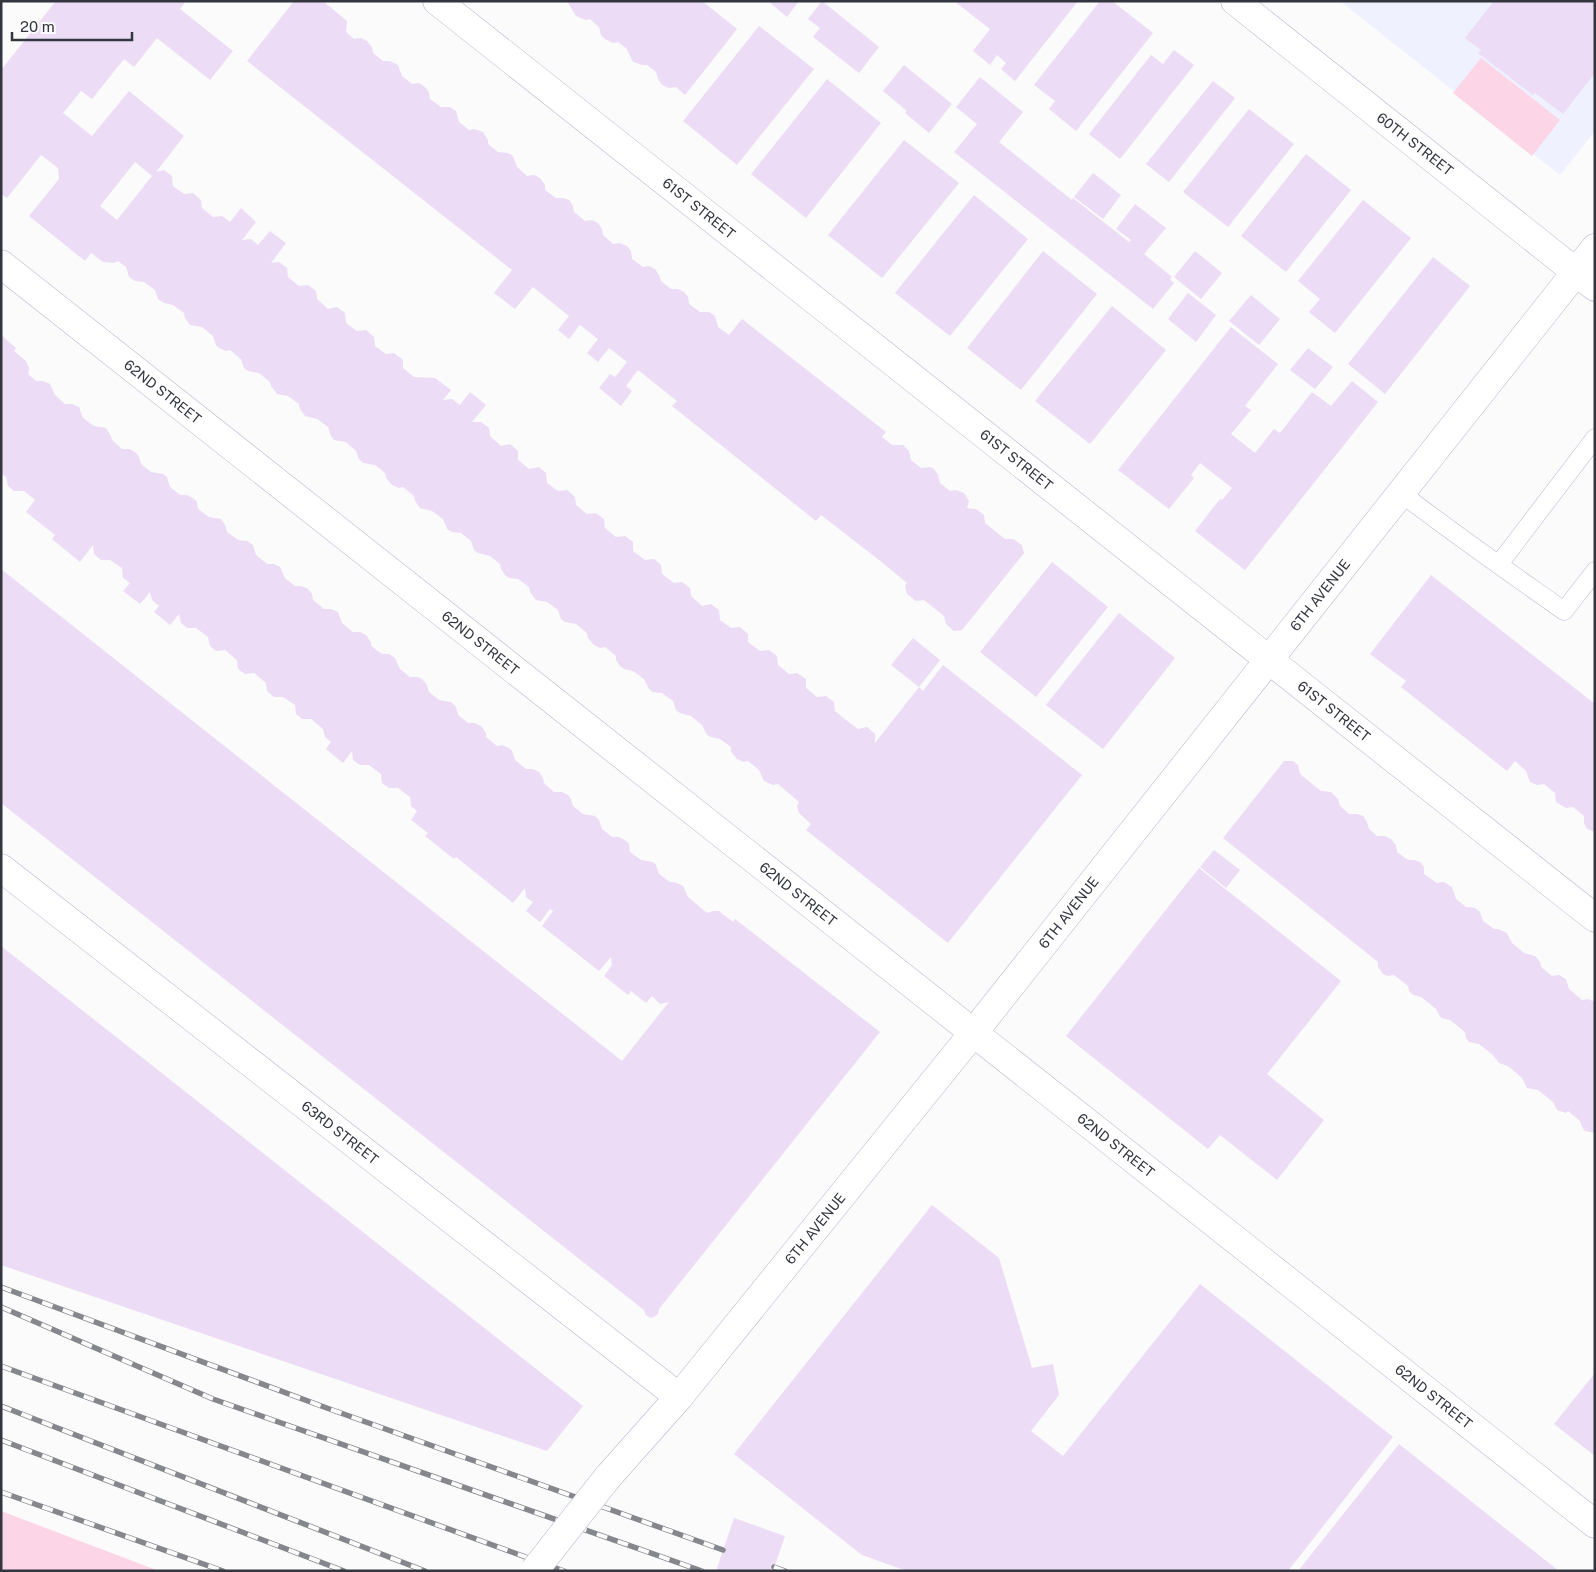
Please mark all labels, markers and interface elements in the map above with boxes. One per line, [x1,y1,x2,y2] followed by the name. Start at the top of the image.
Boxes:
[12,10,132,42] scale bar
[20,18,55,35] text: 20 m
[1374,109,1456,179] street label: 60TH STREET
[659,175,738,242] street label: 61ST STREET
[121,356,204,427] street label: 62ND STREET
[977,426,1056,493] street label: 61ST STREET
[1287,556,1353,634] street label: 6TH AVENUE
[439,608,522,678] street label: 62ND STREET
[1294,678,1373,745] street label: 61ST STREET
[756,859,840,929] street label: 62ND STREET
[1035,874,1102,952] street label: 6TH AVENUE
[298,1098,382,1167] street label: 63RD STREET
[1074,1110,1158,1181] street label: 62ND STREET
[782,1190,849,1267] street label: 6TH AVENUE
[1392,1361,1475,1432] street label: 62ND STREET

